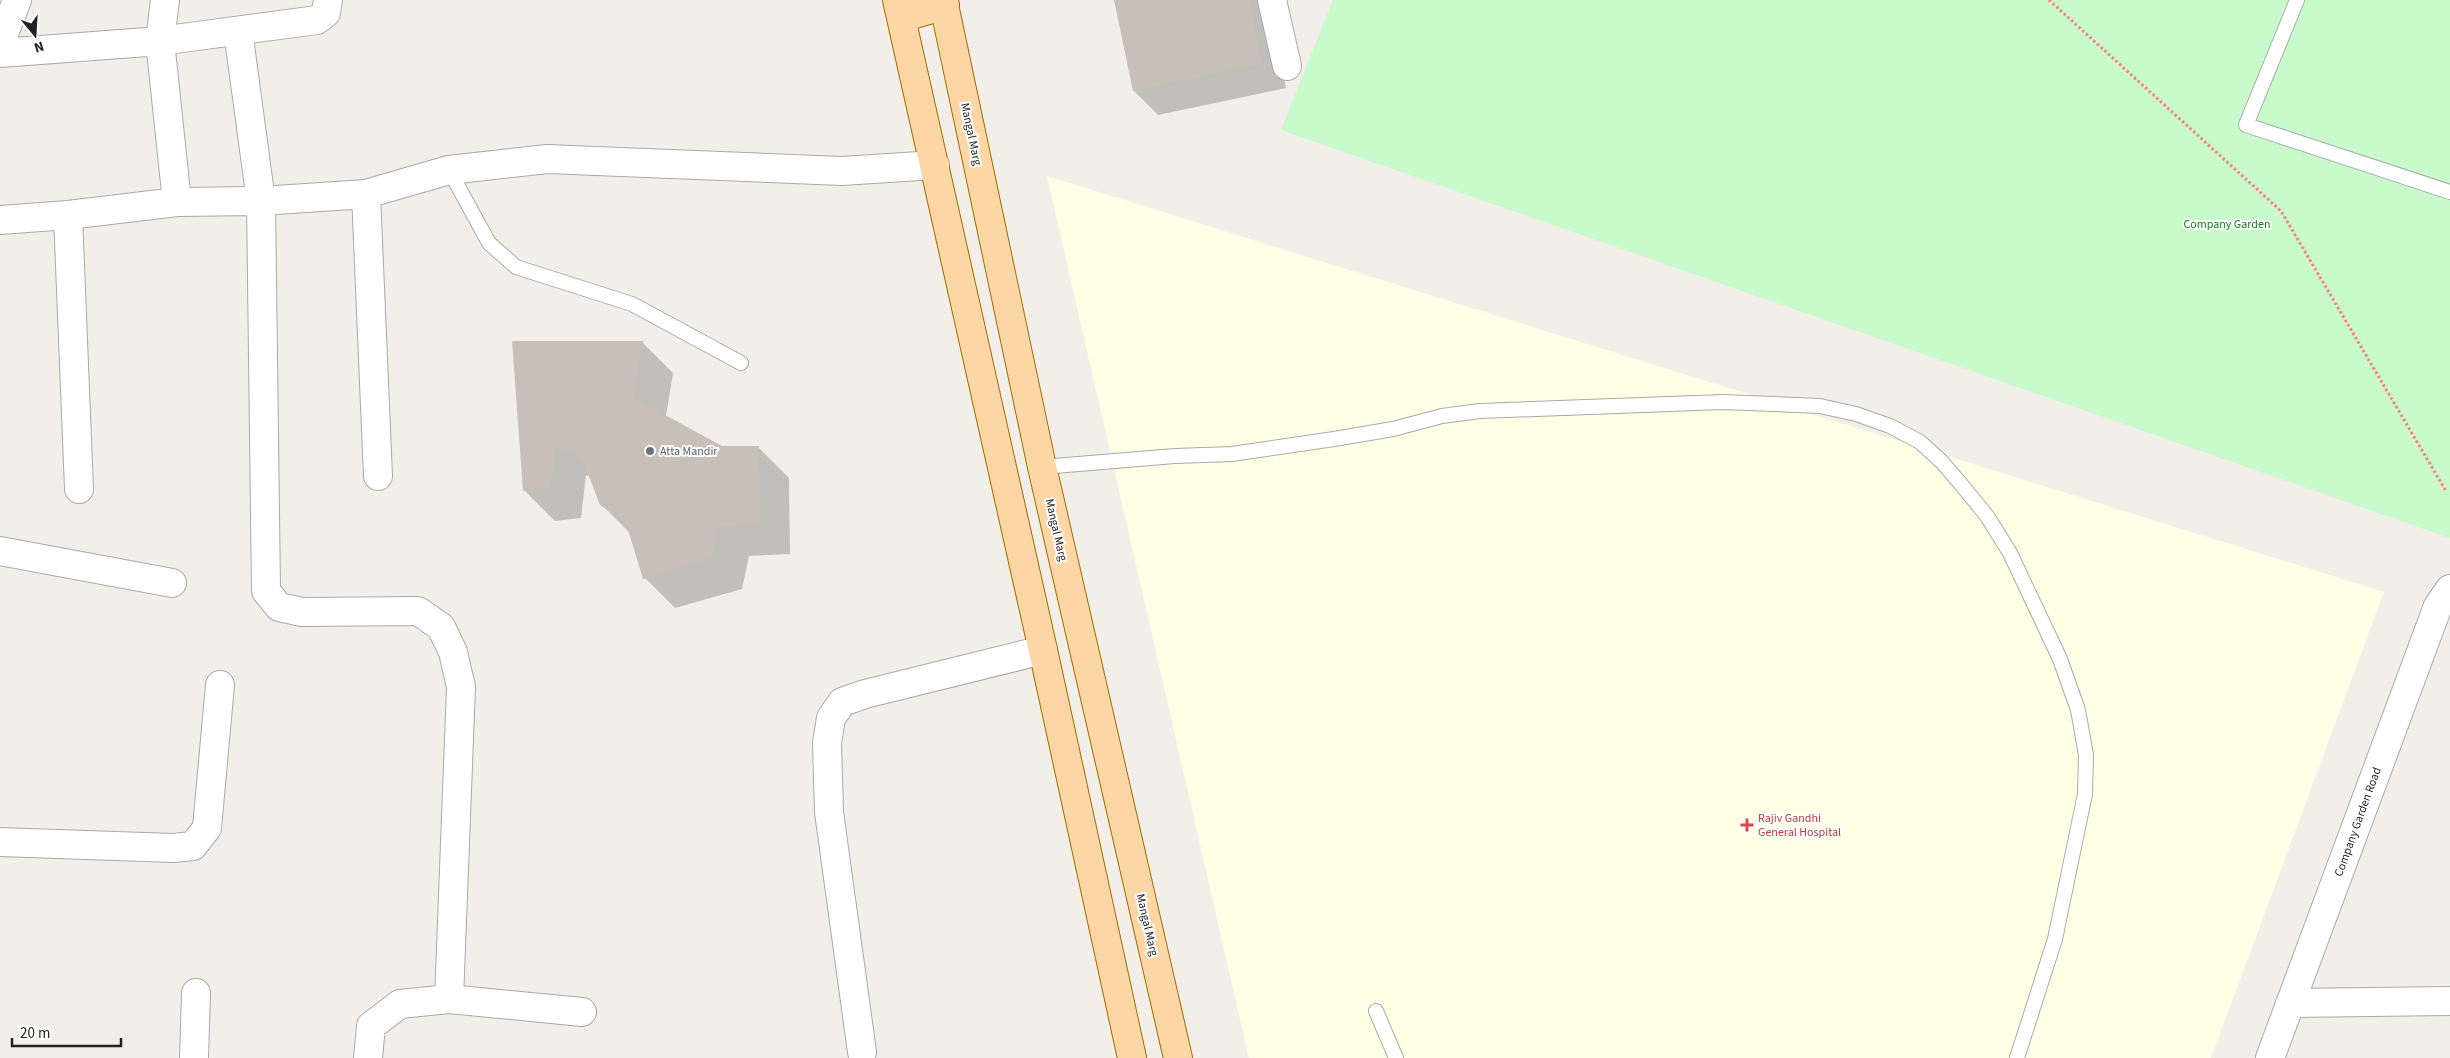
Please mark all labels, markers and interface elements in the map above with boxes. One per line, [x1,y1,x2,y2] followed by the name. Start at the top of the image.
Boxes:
[10,10,60,60] north arrow
[31,35,46,57] text: N
[956,101,986,167] street label: Mangal Marg
[2183,216,2271,233] park label: Company Garden
[660,443,718,460] place label: Atta Mandir
[644,445,656,457] marker: Atta Mandir
[1041,497,1071,563] street label: Mangal Marg
[2330,765,2386,879] street label: Company Garden Road
[1758,810,1841,841] place label: Rajiv Gandhi General Hospital
[1740,818,1754,832] marker: Rajiv Gandhi General Hospital
[1132,892,1162,958] street label: Mangal Marg
[12,1016,121,1048] scale bar
[20,1023,50,1044] text: 20 m

